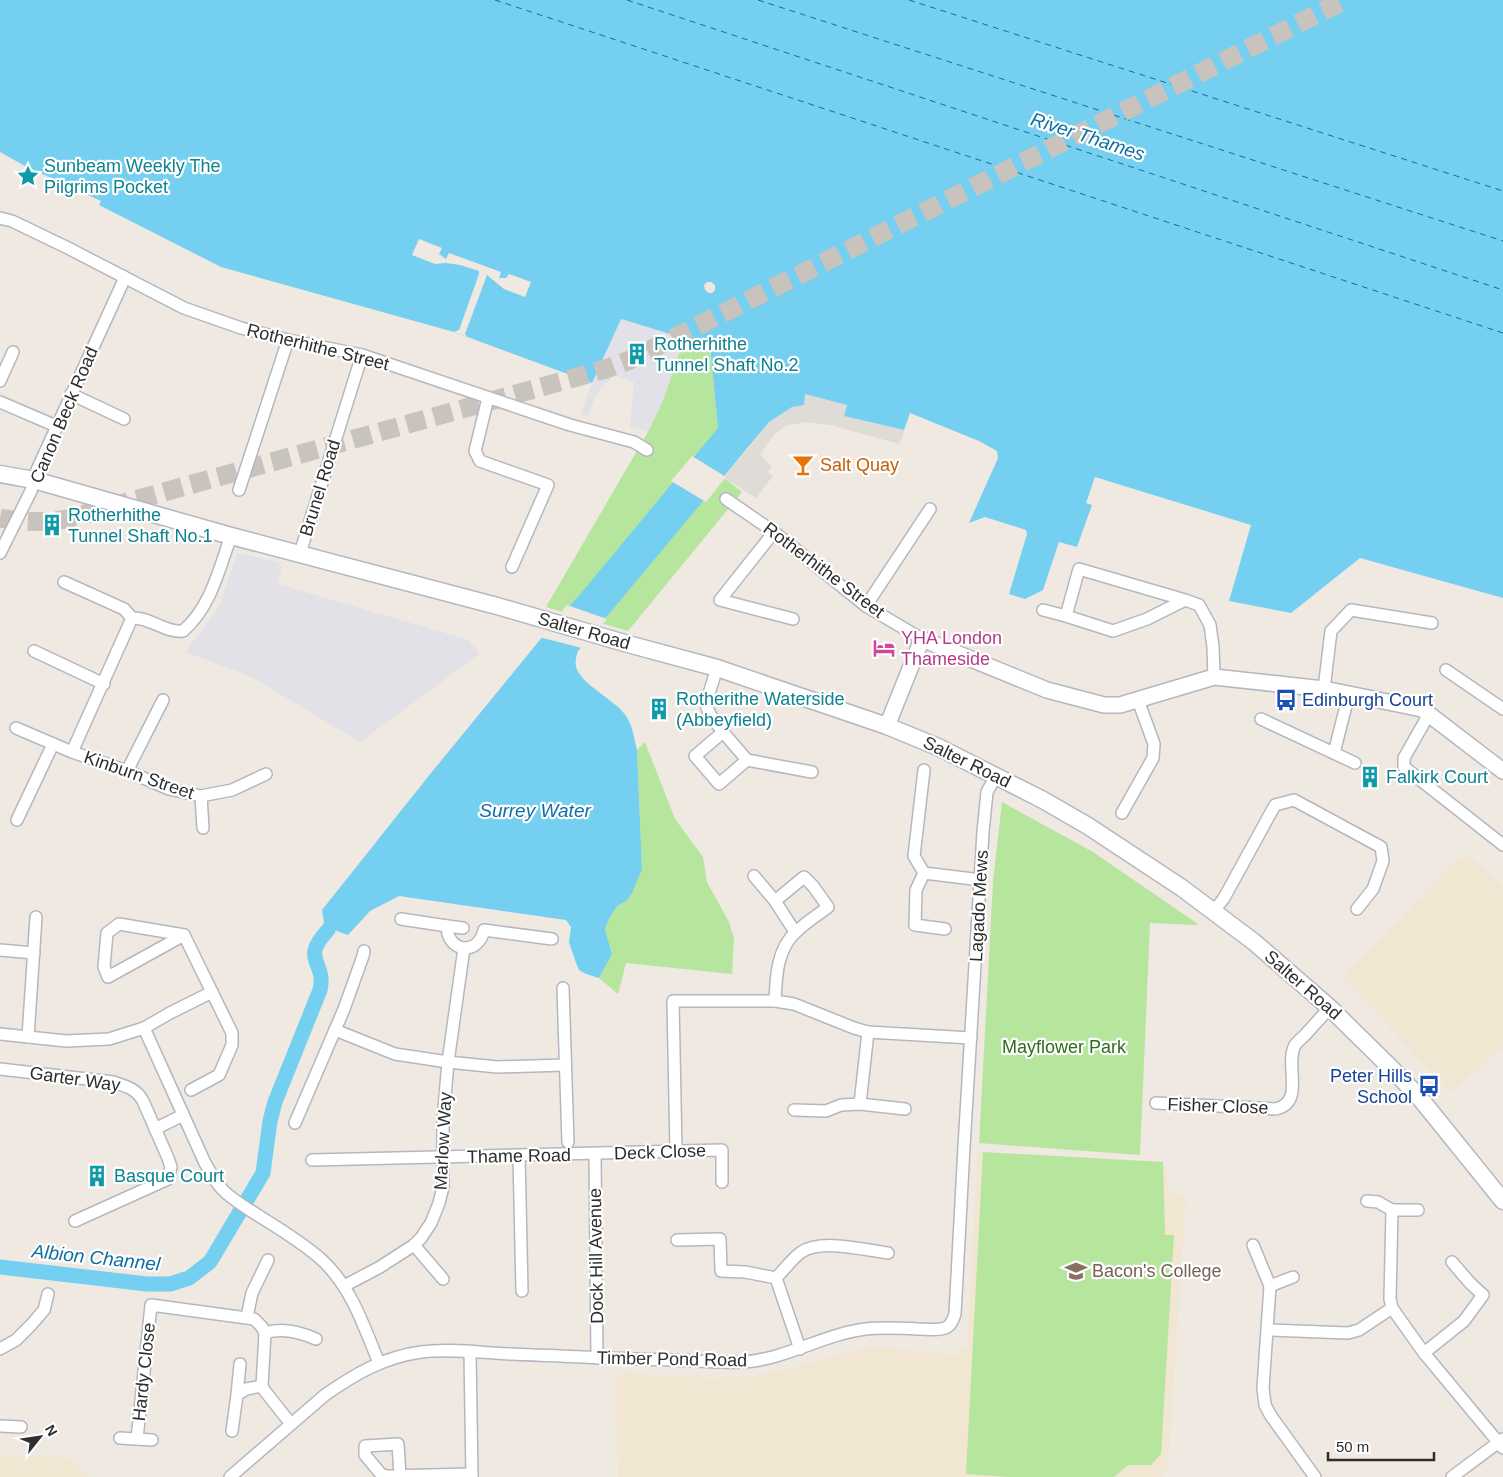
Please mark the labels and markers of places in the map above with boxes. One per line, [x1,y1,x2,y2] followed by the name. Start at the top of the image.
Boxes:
[44,156,220,197] place label: Sunbeam Weekly The Pilgrims Pocket
[15,163,41,189] place icon: Sunbeam Weekly The Pilgrims Pocket
[654,334,798,375] place label: Rotherhithe Tunnel Shaft No.2
[624,341,650,367] building icon: Rotherhithe Tunnel Shaft No.2
[790,452,816,478] bar icon: Salt Quay
[820,455,899,475] place label: Salt Quay
[68,505,212,546] place label: Rotherhithe Tunnel Shaft No.1
[39,512,65,538] building icon: Rotherhithe Tunnel Shaft No.1
[901,628,1002,669] place label: YHA London Thameside
[871,635,897,661] hotel icon: YHA London Thameside
[1273,687,1299,713] bus stop icon: Edinburgh Court
[676,689,844,730] place label: Rotherithe Waterside (Abbeyfield)
[1302,690,1433,710] place label: Edinburgh Court
[646,696,672,722] building icon: Rotherithe Waterside (Abbeyfield)
[1357,764,1383,790] building icon: Falkirk Court
[1386,767,1488,787] place label: Falkirk Court
[1330,1066,1412,1107] place label: Peter Hills School
[1416,1073,1442,1099] bus stop icon: Peter Hills School
[84,1163,110,1189] building icon: Basque Court
[114,1166,224,1186] place label: Basque Court
[1063,1258,1089,1284] school or university icon: Bacon's College
[1092,1261,1222,1281] place label: Bacon's College

